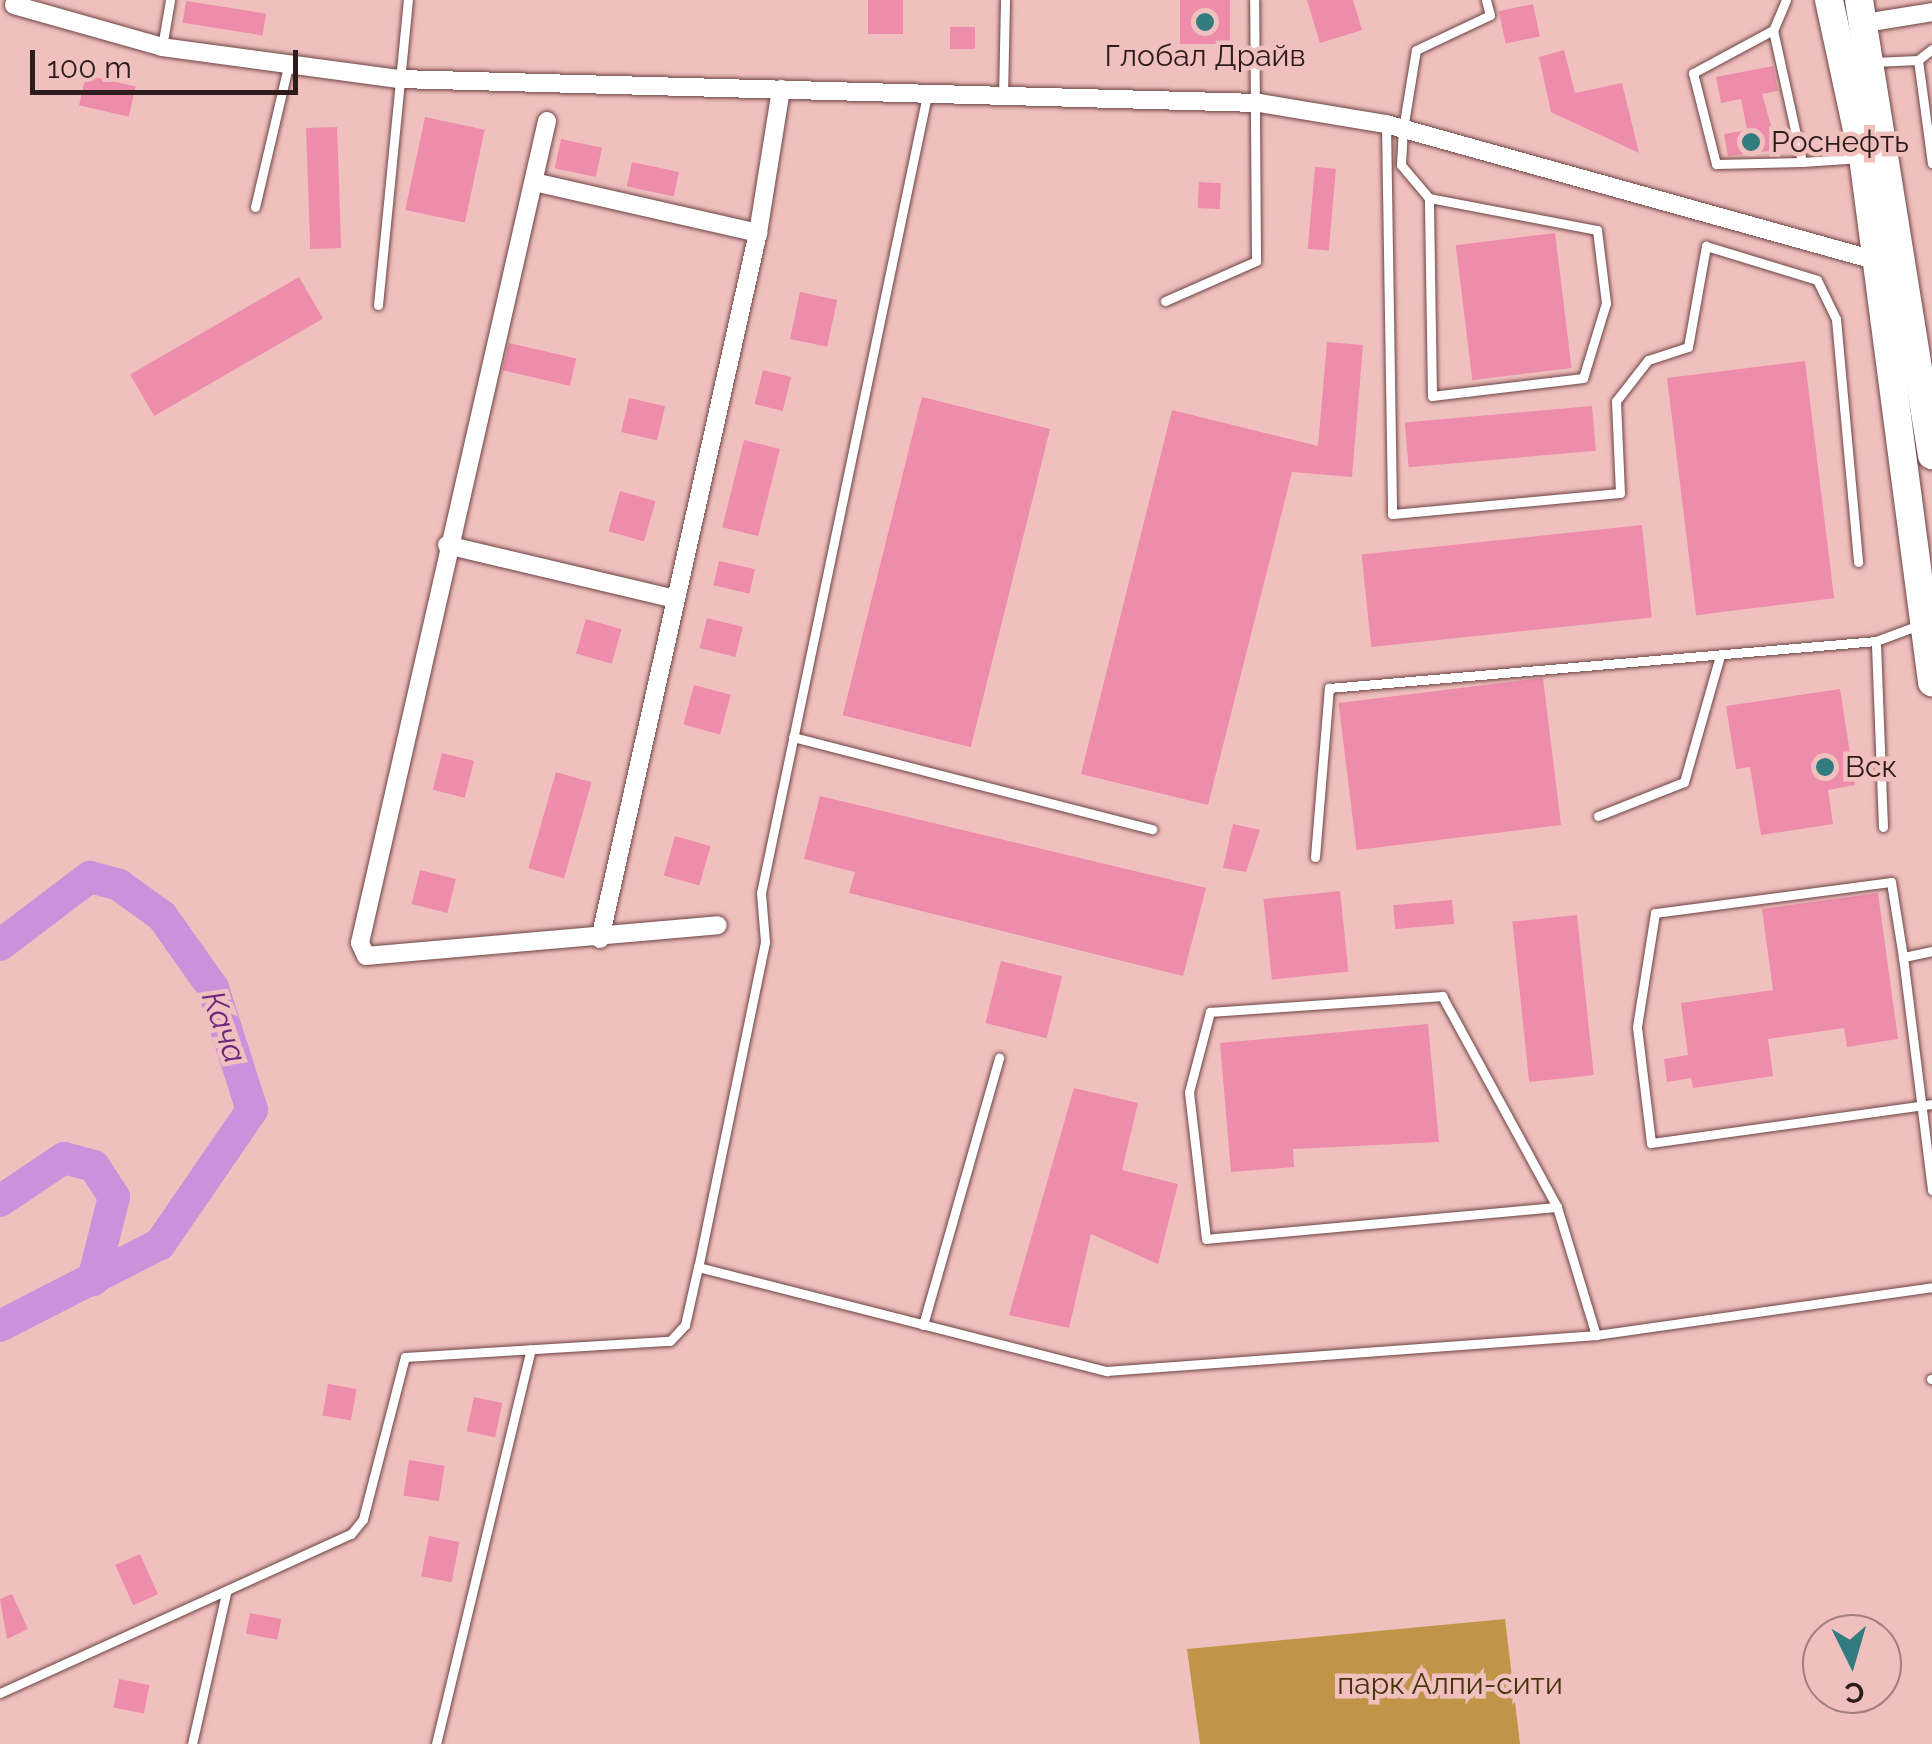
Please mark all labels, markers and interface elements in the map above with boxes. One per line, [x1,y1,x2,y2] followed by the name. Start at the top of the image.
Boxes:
[1194,11,1216,33] marker: Глобал Драйв
[35,30,302,92] scale bar
[1105,38,1305,74] place label: Глобал Драйв
[47,50,132,85] text: 100 m
[1771,124,1909,160] place label: Роснефть
[1740,131,1762,153] marker: Роснефть
[1845,749,1897,785] place label: Вск
[1814,756,1836,778] marker: Вск
[193,986,255,1068] water label: Кача
[1802,1614,1902,1714] north arrow
[1337,1666,1563,1702] park label: парк Алпи-сити
[1843,1675,1865,1710] text: С

